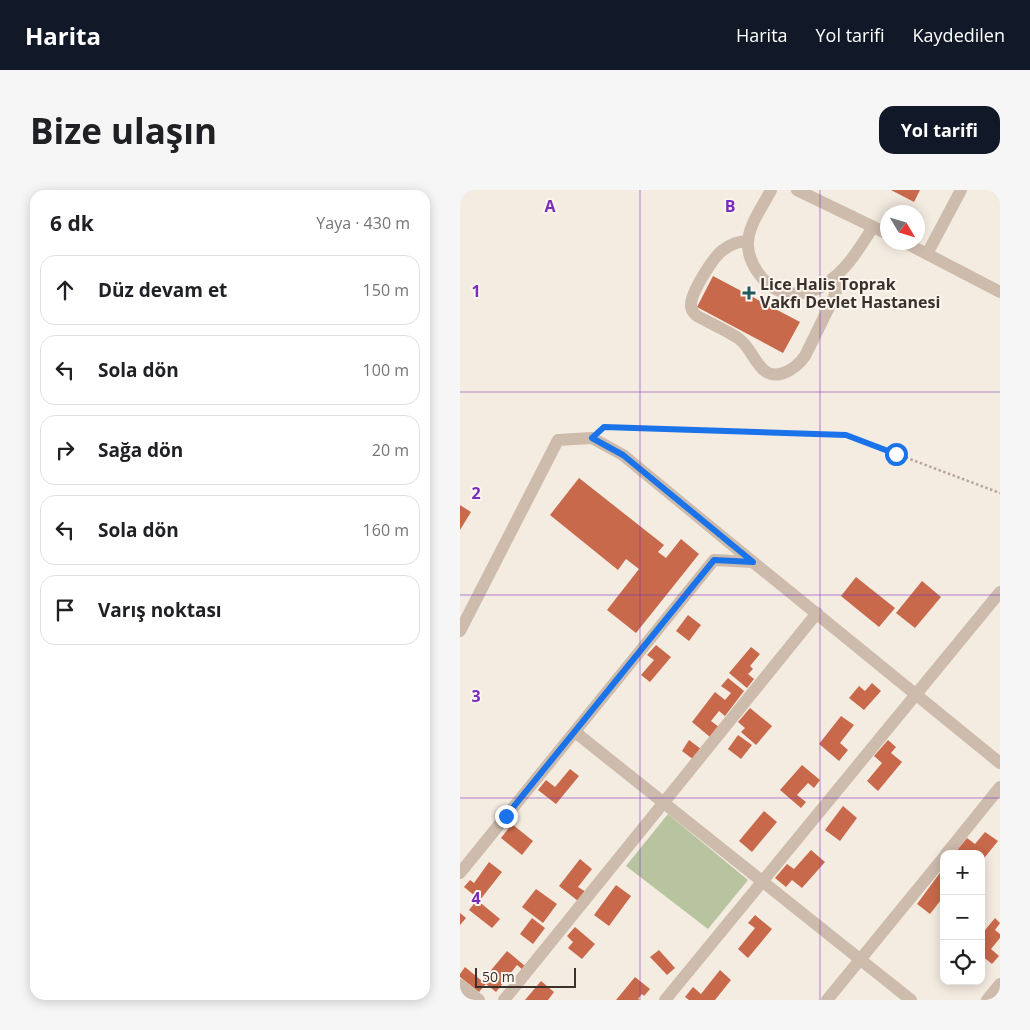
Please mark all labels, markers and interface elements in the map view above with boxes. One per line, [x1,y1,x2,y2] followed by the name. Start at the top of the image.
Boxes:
[25,19,101,52] text: Harita
[736,23,788,47] text: Harita
[816,23,885,47] text: Yol tarifi
[913,23,1005,47] text: Kaydedilen
[879,106,1000,154] button: Yol tarifi
[30,107,217,154] text: Bize ulaşın
[544,195,556,217] text: A
[725,195,735,217] text: B
[880,205,925,250] north arrow
[50,209,94,237] text: 6 dk
[316,212,410,234] text: Yaya · 430 m
[760,273,940,313] place label: Lice Halis Toprak Vakfı Devlet Hastanesi
[51,276,79,304] icon: ahead
[98,277,227,303] text: Düz devam et
[363,279,409,301] text: 150 m
[471,280,481,302] text: 1
[742,286,756,300] marker: Lice Halis Toprak Vakfı Devlet Hastanesi
[51,356,79,384] icon: left
[98,357,179,383] text: Sola dön
[363,359,409,381] text: 100 m
[51,436,79,464] icon: right
[98,437,183,463] text: Sağa dön
[372,439,409,461] text: 20 m
[885,443,908,466] route start
[471,482,481,504] text: 2
[51,516,79,544] icon: left
[98,517,179,543] text: Sola dön
[363,519,409,541] text: 160 m
[51,596,79,624] icon: arrive
[98,597,222,623] text: Varış noktası
[471,685,481,707] text: 3
[495,805,518,828] route end
[940,850,985,985] map controls
[940,850,985,895] button: +
[471,887,481,909] text: 4
[940,895,985,940] button: −
[940,940,985,985] button: locate
[475,965,576,988] scale bar
[482,967,515,986] text: 50 m

